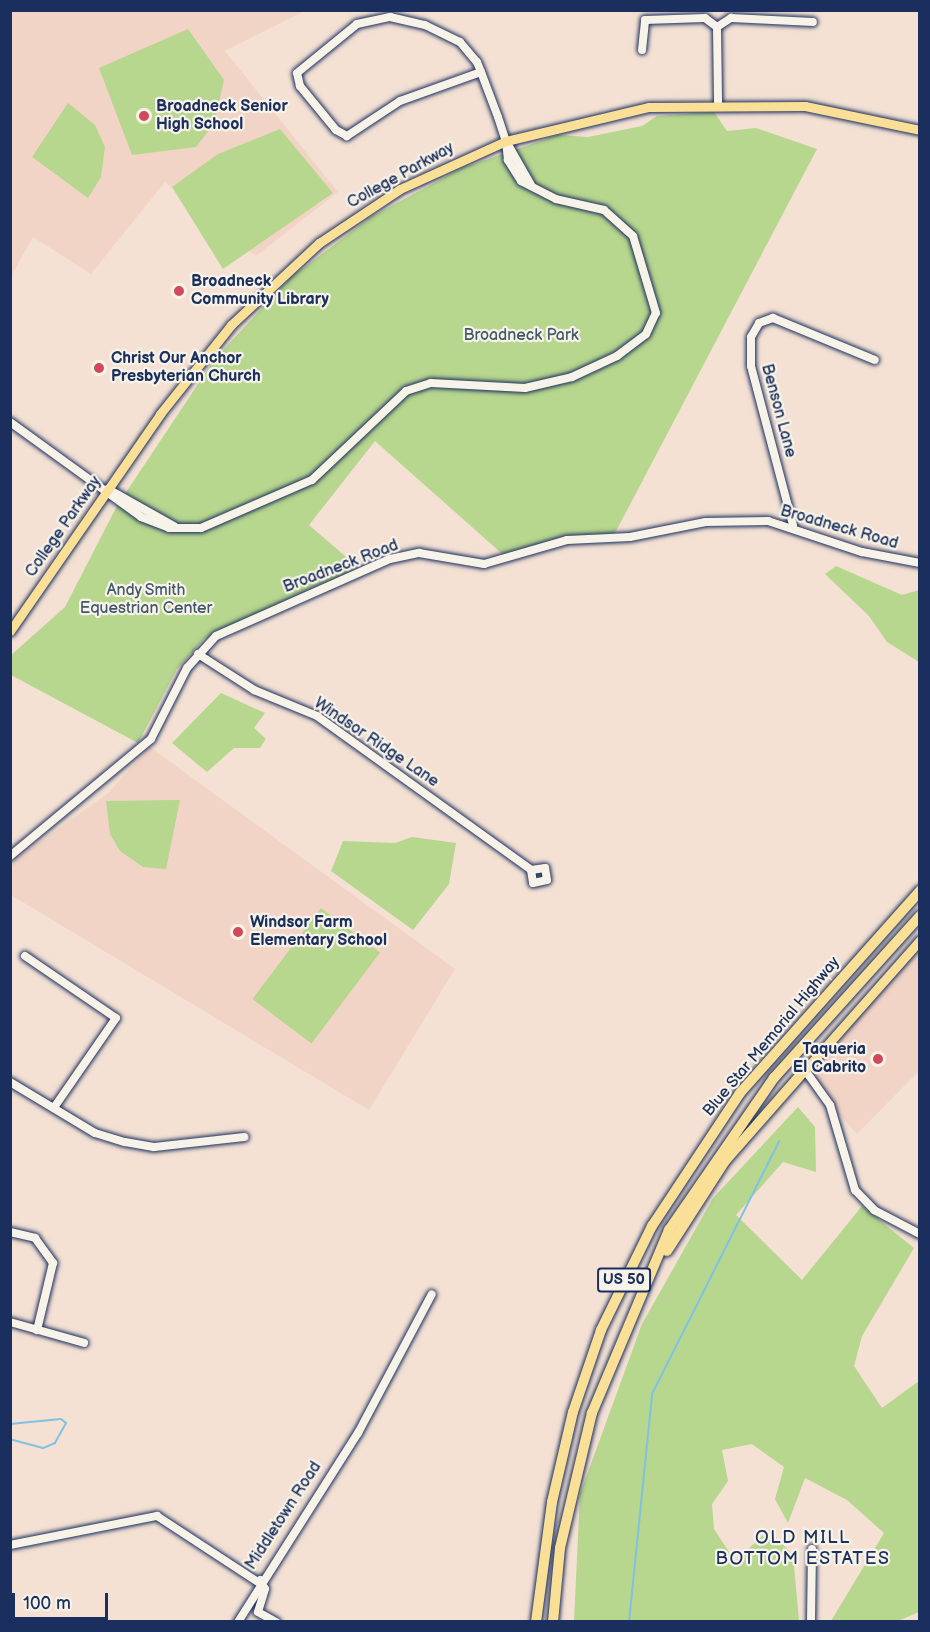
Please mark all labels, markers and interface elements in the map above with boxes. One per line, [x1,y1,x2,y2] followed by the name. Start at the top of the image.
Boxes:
[156,97,288,135] place label: Broadneck Senior High School
[137,109,151,123] marker: Broadneck Senior High School
[344,139,458,213] street label: College Parkway
[191,272,329,310] place label: Broadneck Community Library
[172,284,186,298] marker: Broadneck Community Library
[463,326,579,346] park label: Broadneck Park
[111,349,261,387] place label: Christ Our Anchor Presbyterian Church
[92,361,106,375] marker: Christ Our Anchor Presbyterian Church
[756,362,800,460] street label: Benson Lane
[22,473,106,581] street label: College Parkway
[778,502,900,554] street label: Broadneck Road
[281,536,401,598] street label: Broadneck Road
[80,581,212,619] park label: Andy Smith Equestrian Center
[310,694,442,792] street label: Windsor Ridge Lane
[250,913,387,951] place label: Windsor Farm Elementary School
[231,925,245,939] marker: Windsor Farm Elementary School
[699,953,845,1121] street label: Blue Star Memorial Highway
[793,1040,866,1078] place label: Taqueria El Cabrito
[871,1052,885,1066] marker: Taqueria El Cabrito
[597,1268,651,1292] road number: US 50
[242,1458,326,1574] street label: Middletown Road
[716,1528,890,1570] district label: OLD MILL BOTTOM ESTATES
[15,1581,111,1619] scale bar
[23,1593,71,1614] text: 100 m

